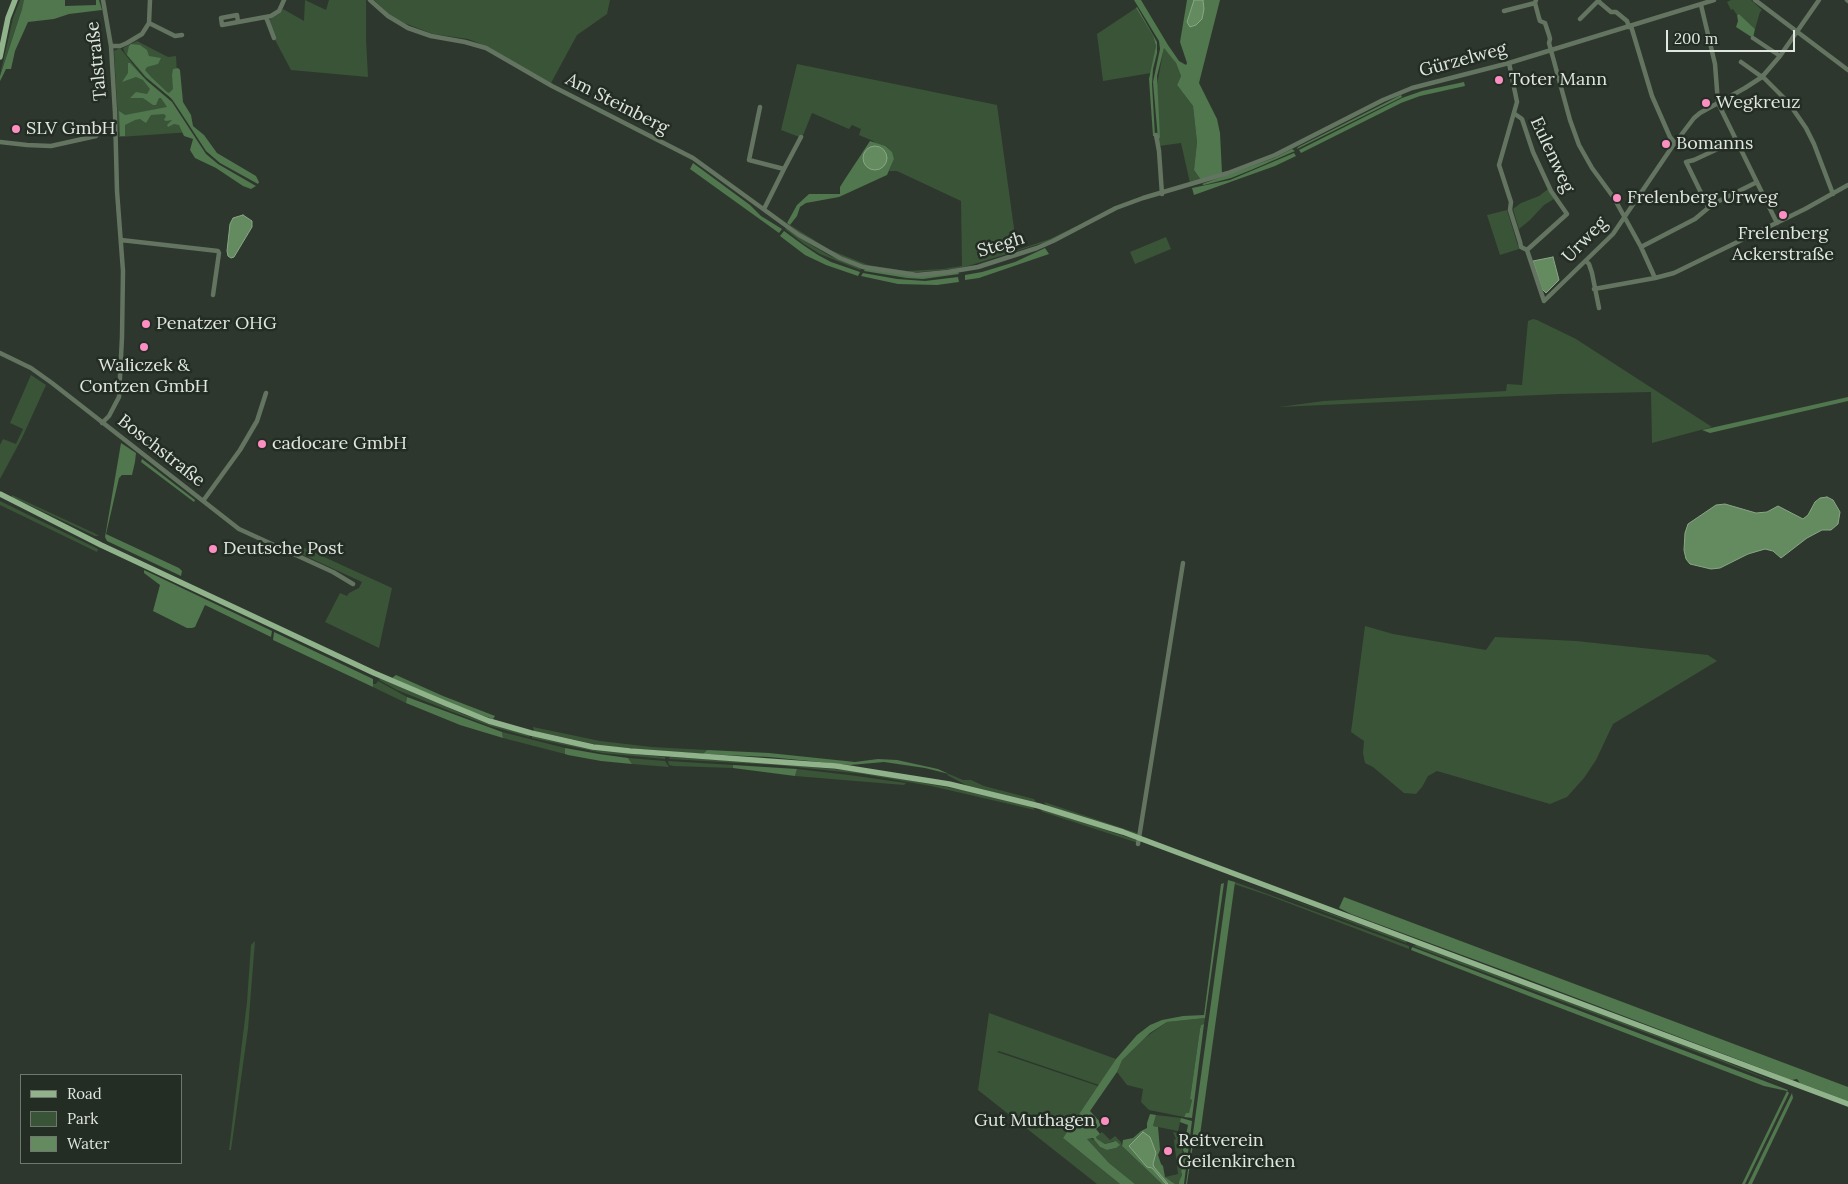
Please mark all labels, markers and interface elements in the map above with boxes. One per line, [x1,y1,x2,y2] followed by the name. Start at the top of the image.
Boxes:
[82,20,112,102] street label: Talstraße
[1668,20,1797,52] scale bar
[1674,29,1718,48] text: 200 m
[1417,38,1509,82] street label: Gürzelweg
[562,69,672,139] street label: Am Steinberg
[1509,69,1607,91] place label: Toter Mann
[1493,74,1505,86] marker: Toter Mann
[1716,92,1800,114] place label: Wegkreuz
[1700,97,1712,109] marker: Wegkreuz
[1525,114,1579,196] street label: Eulenweg
[26,118,116,140] place label: SLV GmbH
[10,123,22,135] marker: SLV GmbH
[1676,133,1753,155] place label: Bomanns
[1660,138,1672,150] marker: Bomanns
[1627,187,1778,209] place label: Frelenberg Urweg
[1611,192,1623,204] marker: Frelenberg Urweg
[1777,209,1789,221] marker: Frelenberg Ackerstraße
[1558,213,1612,267] street label: Urweg
[1732,223,1834,266] place label: Frelenberg Ackerstraße
[975,228,1027,262] street label: Stegh
[156,313,277,335] place label: Penatzer OHG
[140,318,152,330] marker: Penatzer OHG
[138,341,150,353] marker: Waliczek & Contzen GmbH
[79,355,209,398] place label: Waliczek & Contzen GmbH
[113,410,209,492] street label: Boschstraße
[272,433,407,455] place label: cadocare GmbH
[256,438,268,450] marker: cadocare GmbH
[223,538,344,560] place label: Deutsche Post
[207,543,219,555] marker: Deutsche Post
[20,1074,182,1164] legend
[67,1084,102,1103] text: Road
[67,1109,98,1128] text: Park
[974,1110,1095,1132] place label: Gut Muthagen
[1099,1115,1111,1127] marker: Gut Muthagen
[1178,1130,1296,1172] place label: Reitverein Geilenkirchen
[67,1134,109,1153] text: Water
[1162,1145,1174,1157] marker: Reitverein Geilenkirchen

